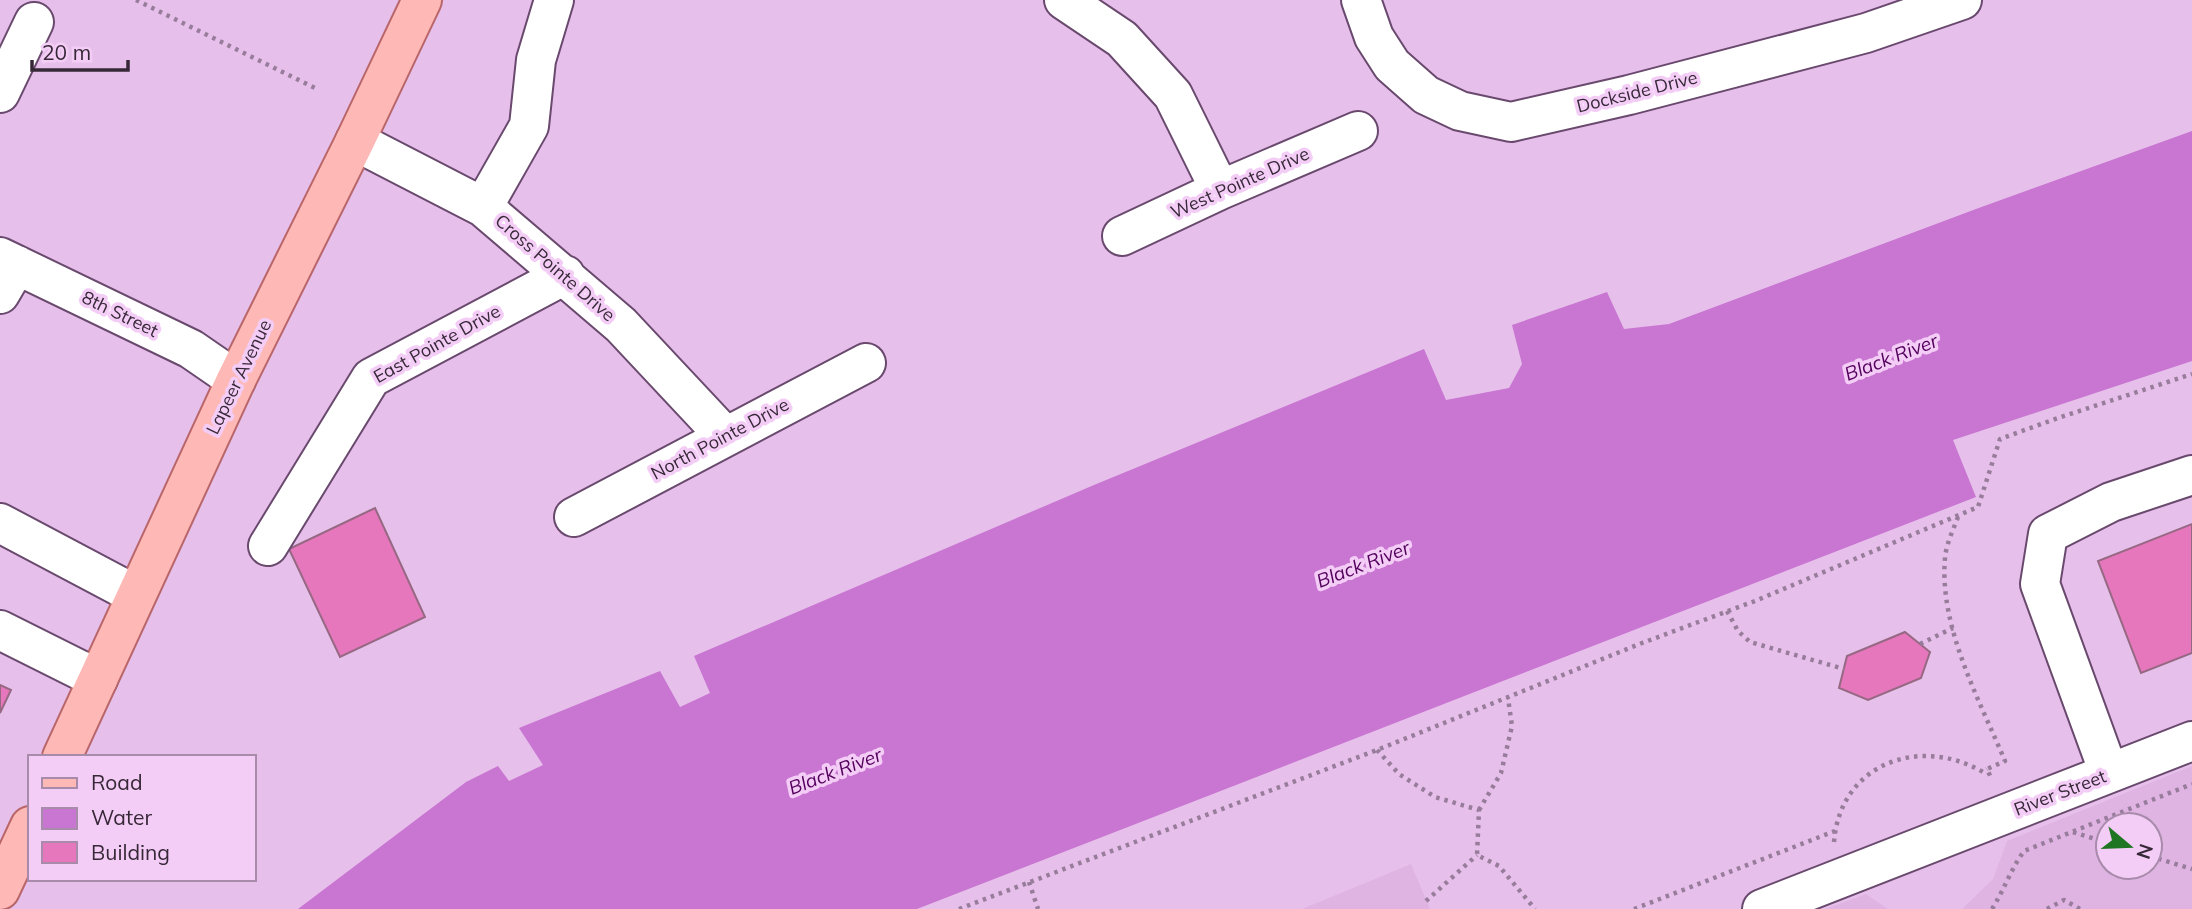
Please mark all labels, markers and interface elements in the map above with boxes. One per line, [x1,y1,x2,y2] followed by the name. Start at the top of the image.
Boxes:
[32,28,128,72] scale bar
[42,39,91,65] text: 20 m
[1574,65,1700,118] street label: Dockside Drive
[1167,142,1313,223] street label: West Pointe Drive
[490,209,620,326] street label: Cross Pointe Drive
[78,285,162,342] street label: 8th Street
[369,299,504,388] street label: East Pointe Drive
[201,316,276,438] street label: Lapeer Avenue
[1841,328,1942,386] water label: Black River
[647,393,793,485] street label: North Pointe Drive
[1313,535,1414,593] water label: Black River
[785,742,886,800] water label: Black River
[28,755,256,881] legend
[2010,764,2109,821] street label: River Street
[91,769,142,795] text: Road
[91,804,152,830] text: Water
[2094,811,2164,881] north arrow
[91,839,170,865] text: Building
[2131,841,2159,862] text: N

